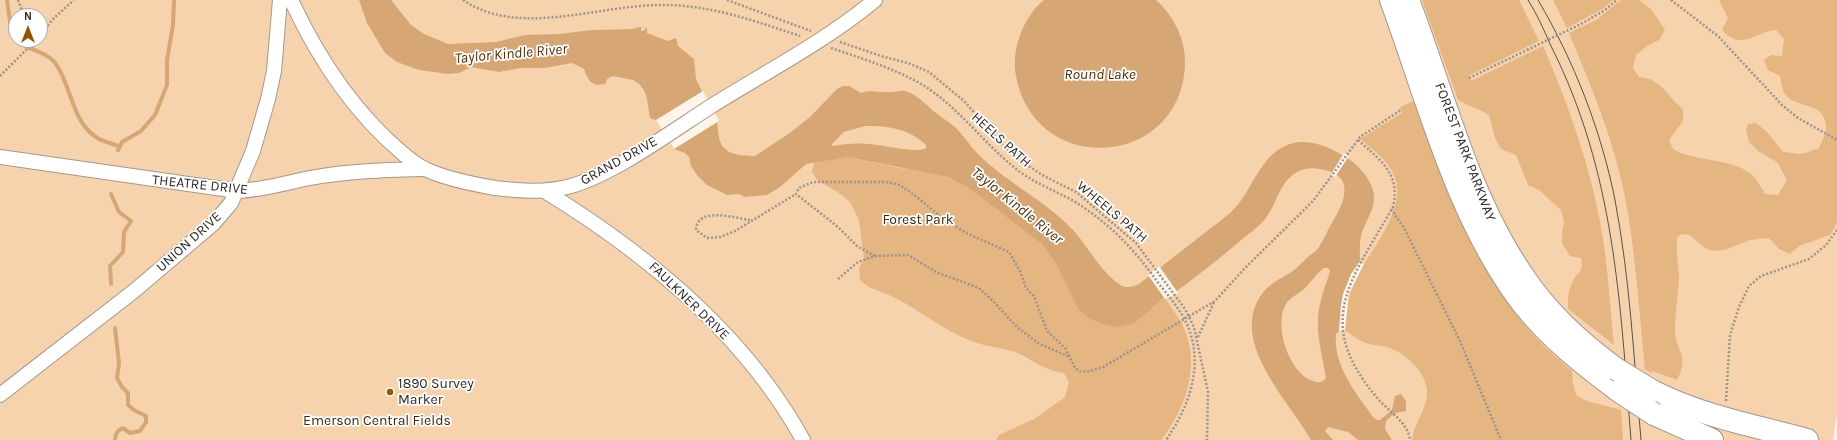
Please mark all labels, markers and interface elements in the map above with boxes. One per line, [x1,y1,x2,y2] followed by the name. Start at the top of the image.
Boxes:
[8,8,48,48] north arrow
[24,10,32,23] text: N
[454,40,568,68] water label: Taylor Kindle River
[1064,66,1136,84] water label: Round Lake
[1431,80,1499,224] street label: FOREST PARK PARKWAY
[968,109,1034,171] street label: HEELS PATH
[578,133,660,189] street label: GRAND DRIVE
[968,164,1066,248] water label: Taylor Kindle River
[151,172,249,198] street label: THEATRE DRIVE
[1073,178,1151,246] street label: WHEELS PATH
[153,208,225,276] street label: UNION DRIVE
[882,212,954,228] park label: Forest Park
[645,258,733,344] street label: FAULKNER DRIVE
[398,376,474,408] place label: 1890 Survey Marker
[385,387,395,397] marker: 1890 Survey Marker
[303,413,451,429] park label: Emerson Central Fields

